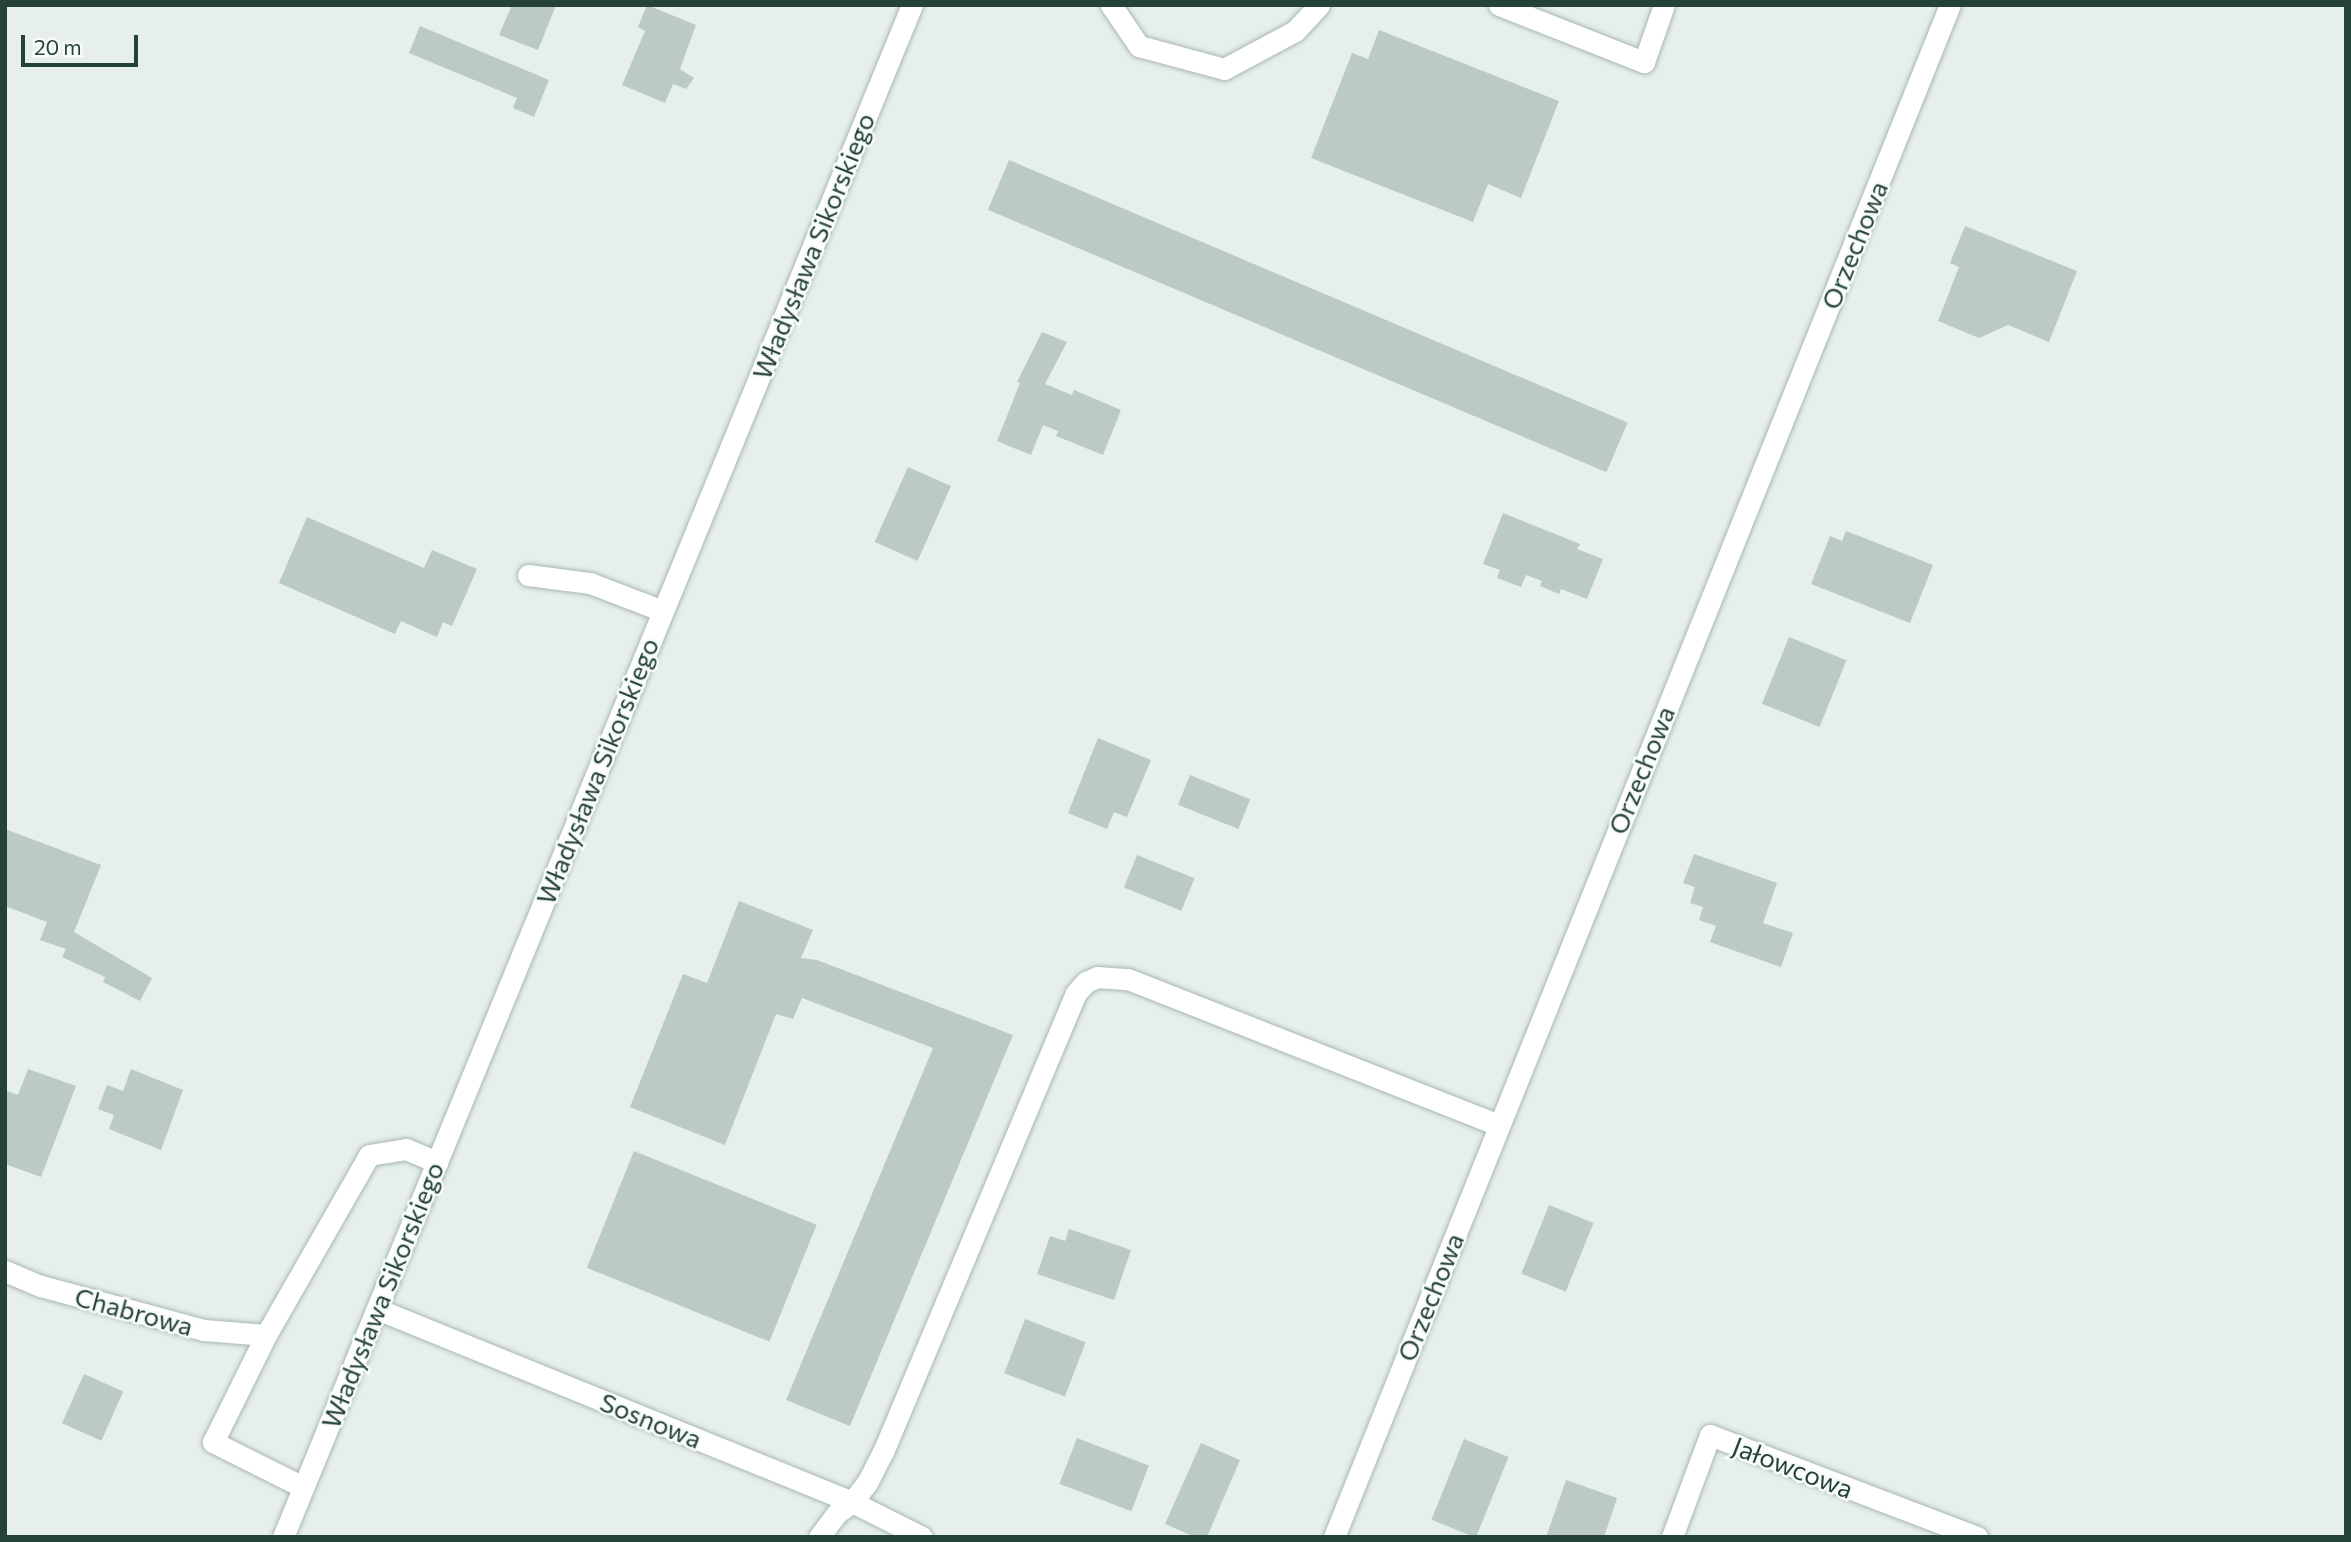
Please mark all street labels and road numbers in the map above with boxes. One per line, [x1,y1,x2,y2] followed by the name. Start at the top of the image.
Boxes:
[745,108,881,384] street label: Władysława Sikorskiego
[1814,176,1894,314] street label: Orzechowa
[529,633,665,909] street label: Władysława Sikorskiego
[1601,701,1681,839] street label: Orzechowa
[314,1157,450,1433] street label: Władysława Sikorskiego
[1390,1228,1470,1366] street label: Orzechowa
[72,1280,196,1342] street label: Chabrowa
[596,1386,706,1454] street label: Sosnowa
[1728,1430,1858,1504] street label: Jałowcowa

